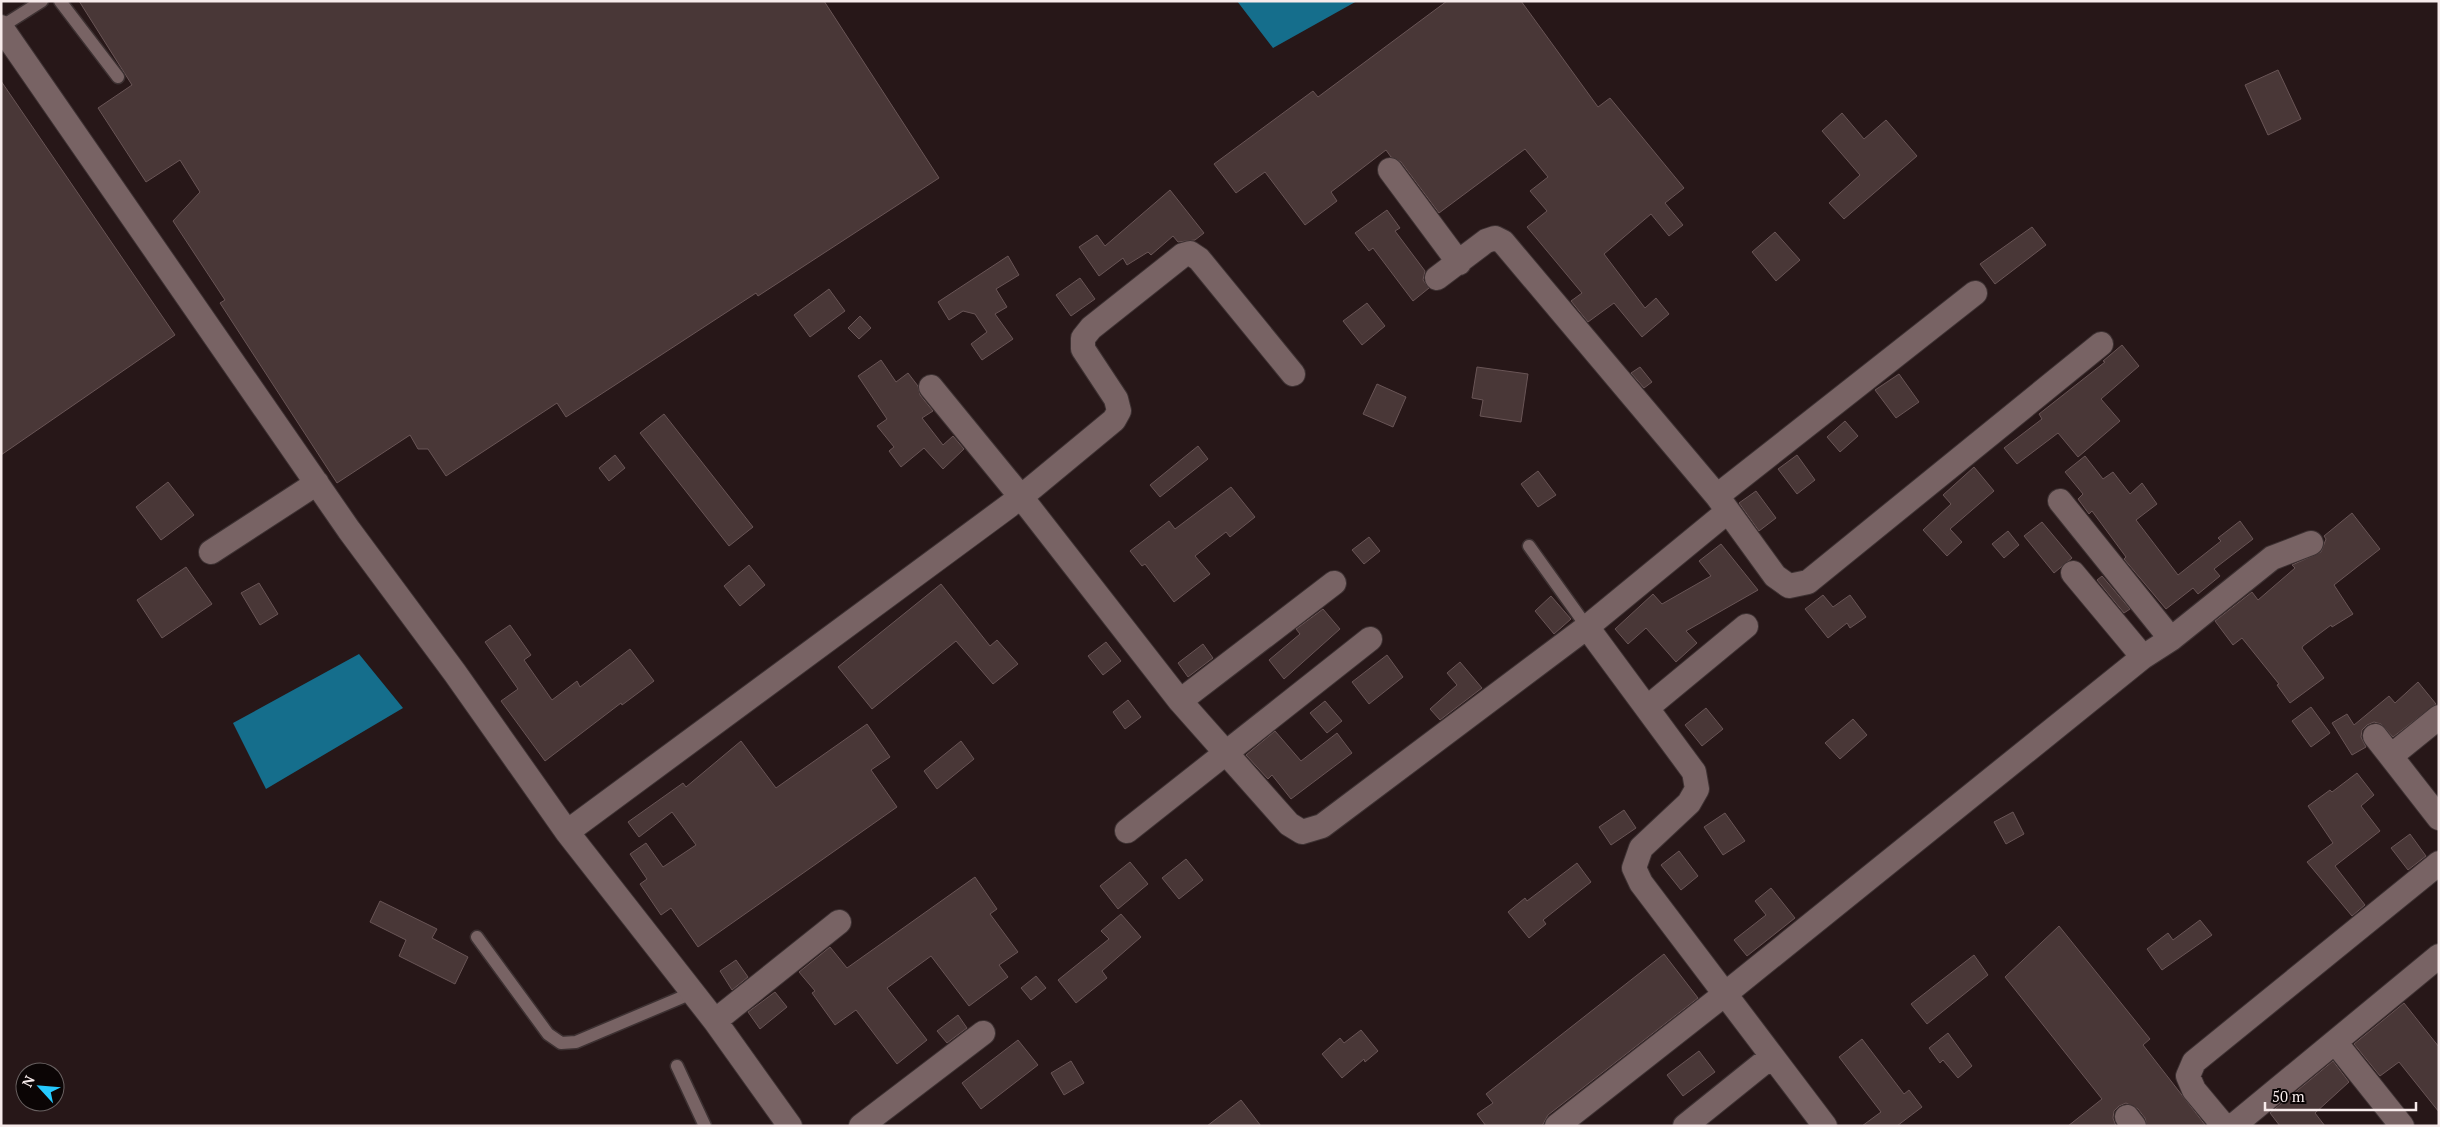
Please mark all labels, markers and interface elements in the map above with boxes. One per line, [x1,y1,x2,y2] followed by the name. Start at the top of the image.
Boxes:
[15,1062,65,1112] north arrow
[17,1072,39,1090] text: N
[2265,1080,2416,1112] scale bar
[2272,1086,2305,1106] text: 50 m

